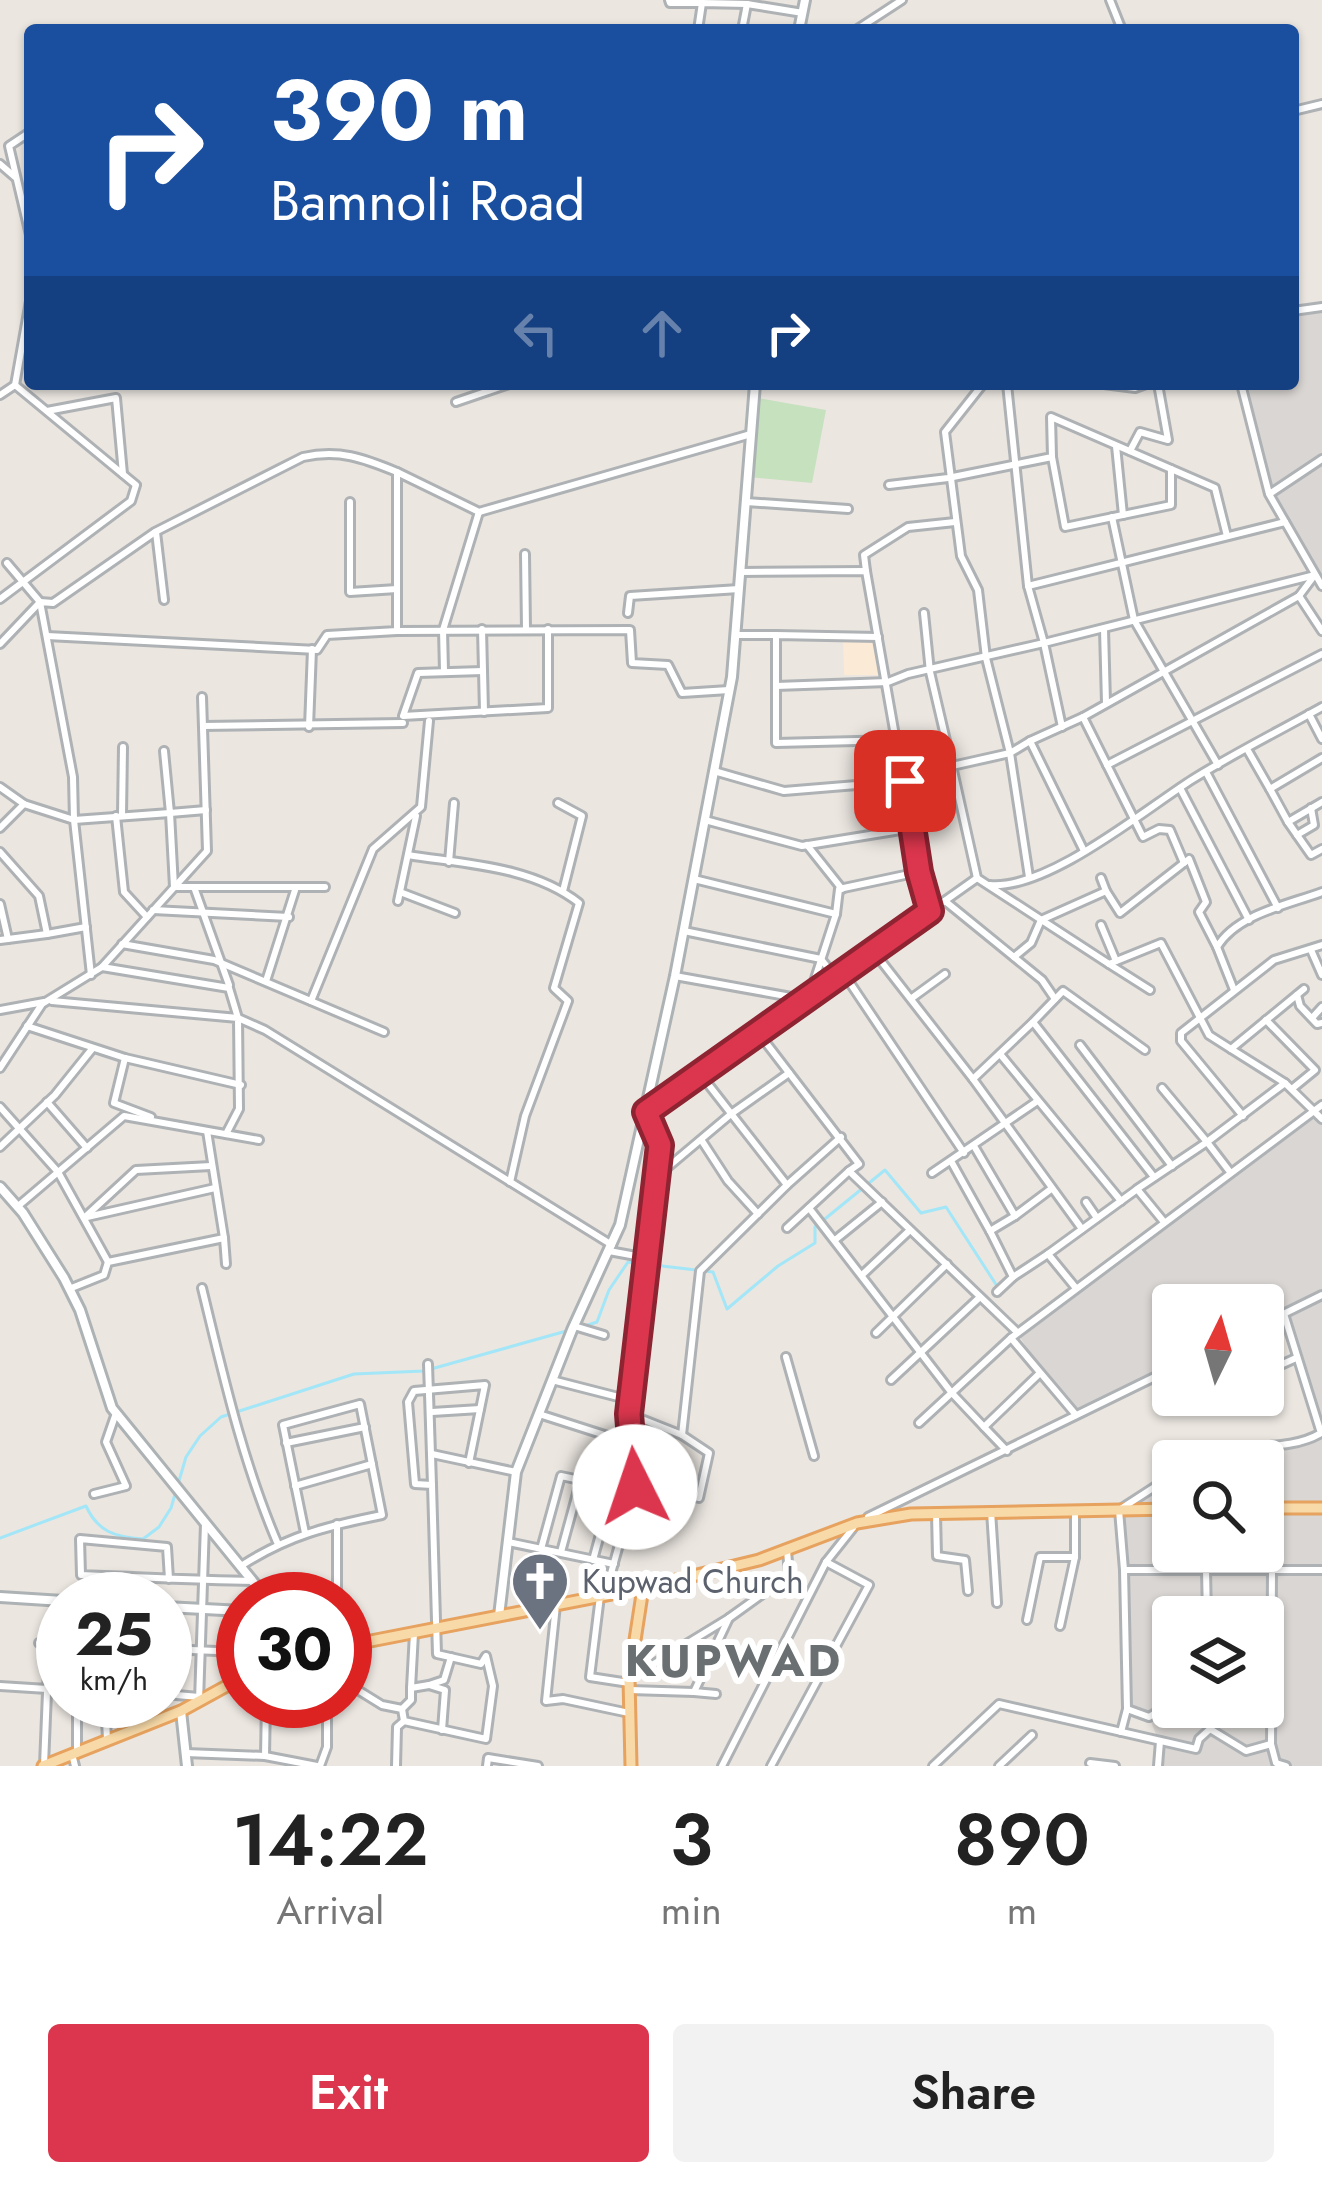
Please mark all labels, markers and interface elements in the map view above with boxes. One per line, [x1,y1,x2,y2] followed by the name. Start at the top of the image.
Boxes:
[270,50,528,172] text: 390 m
[72,72,228,228] icon: right
[270,162,585,240] text: Bamnoli Road
[503,300,569,366] icon: left
[629,300,695,366] icon: ahead
[755,300,821,366] icon: right
[854,730,956,832] pin
[872,748,938,814] icon: arrive
[1152,1284,1284,1416] north arrow
[1152,1284,1284,1728] map controls
[572,1424,698,1550] position arrow
[1152,1440,1284,1572] button: search
[509,1550,571,1632] church icon: Kupwad Church
[582,1558,804,1605] place label: Kupwad Church
[216,1572,372,1728] speed limit sign: 30
[75,1591,153,1678] text: 25
[1152,1596,1284,1728] button: layers
[625,1628,843,1693] district label: KUPWAD
[80,1658,148,1701] text: km/h
[232,1788,429,1892] text: 14:22
[670,1788,713,1892] text: 3
[954,1788,1090,1892] text: 890
[277,1882,384,1939] text: Arrival
[661,1882,722,1939] text: min
[1007,1882,1037,1939] text: m
[48,2024,649,2162] button: Exit
[673,2024,1274,2162] button: Share

